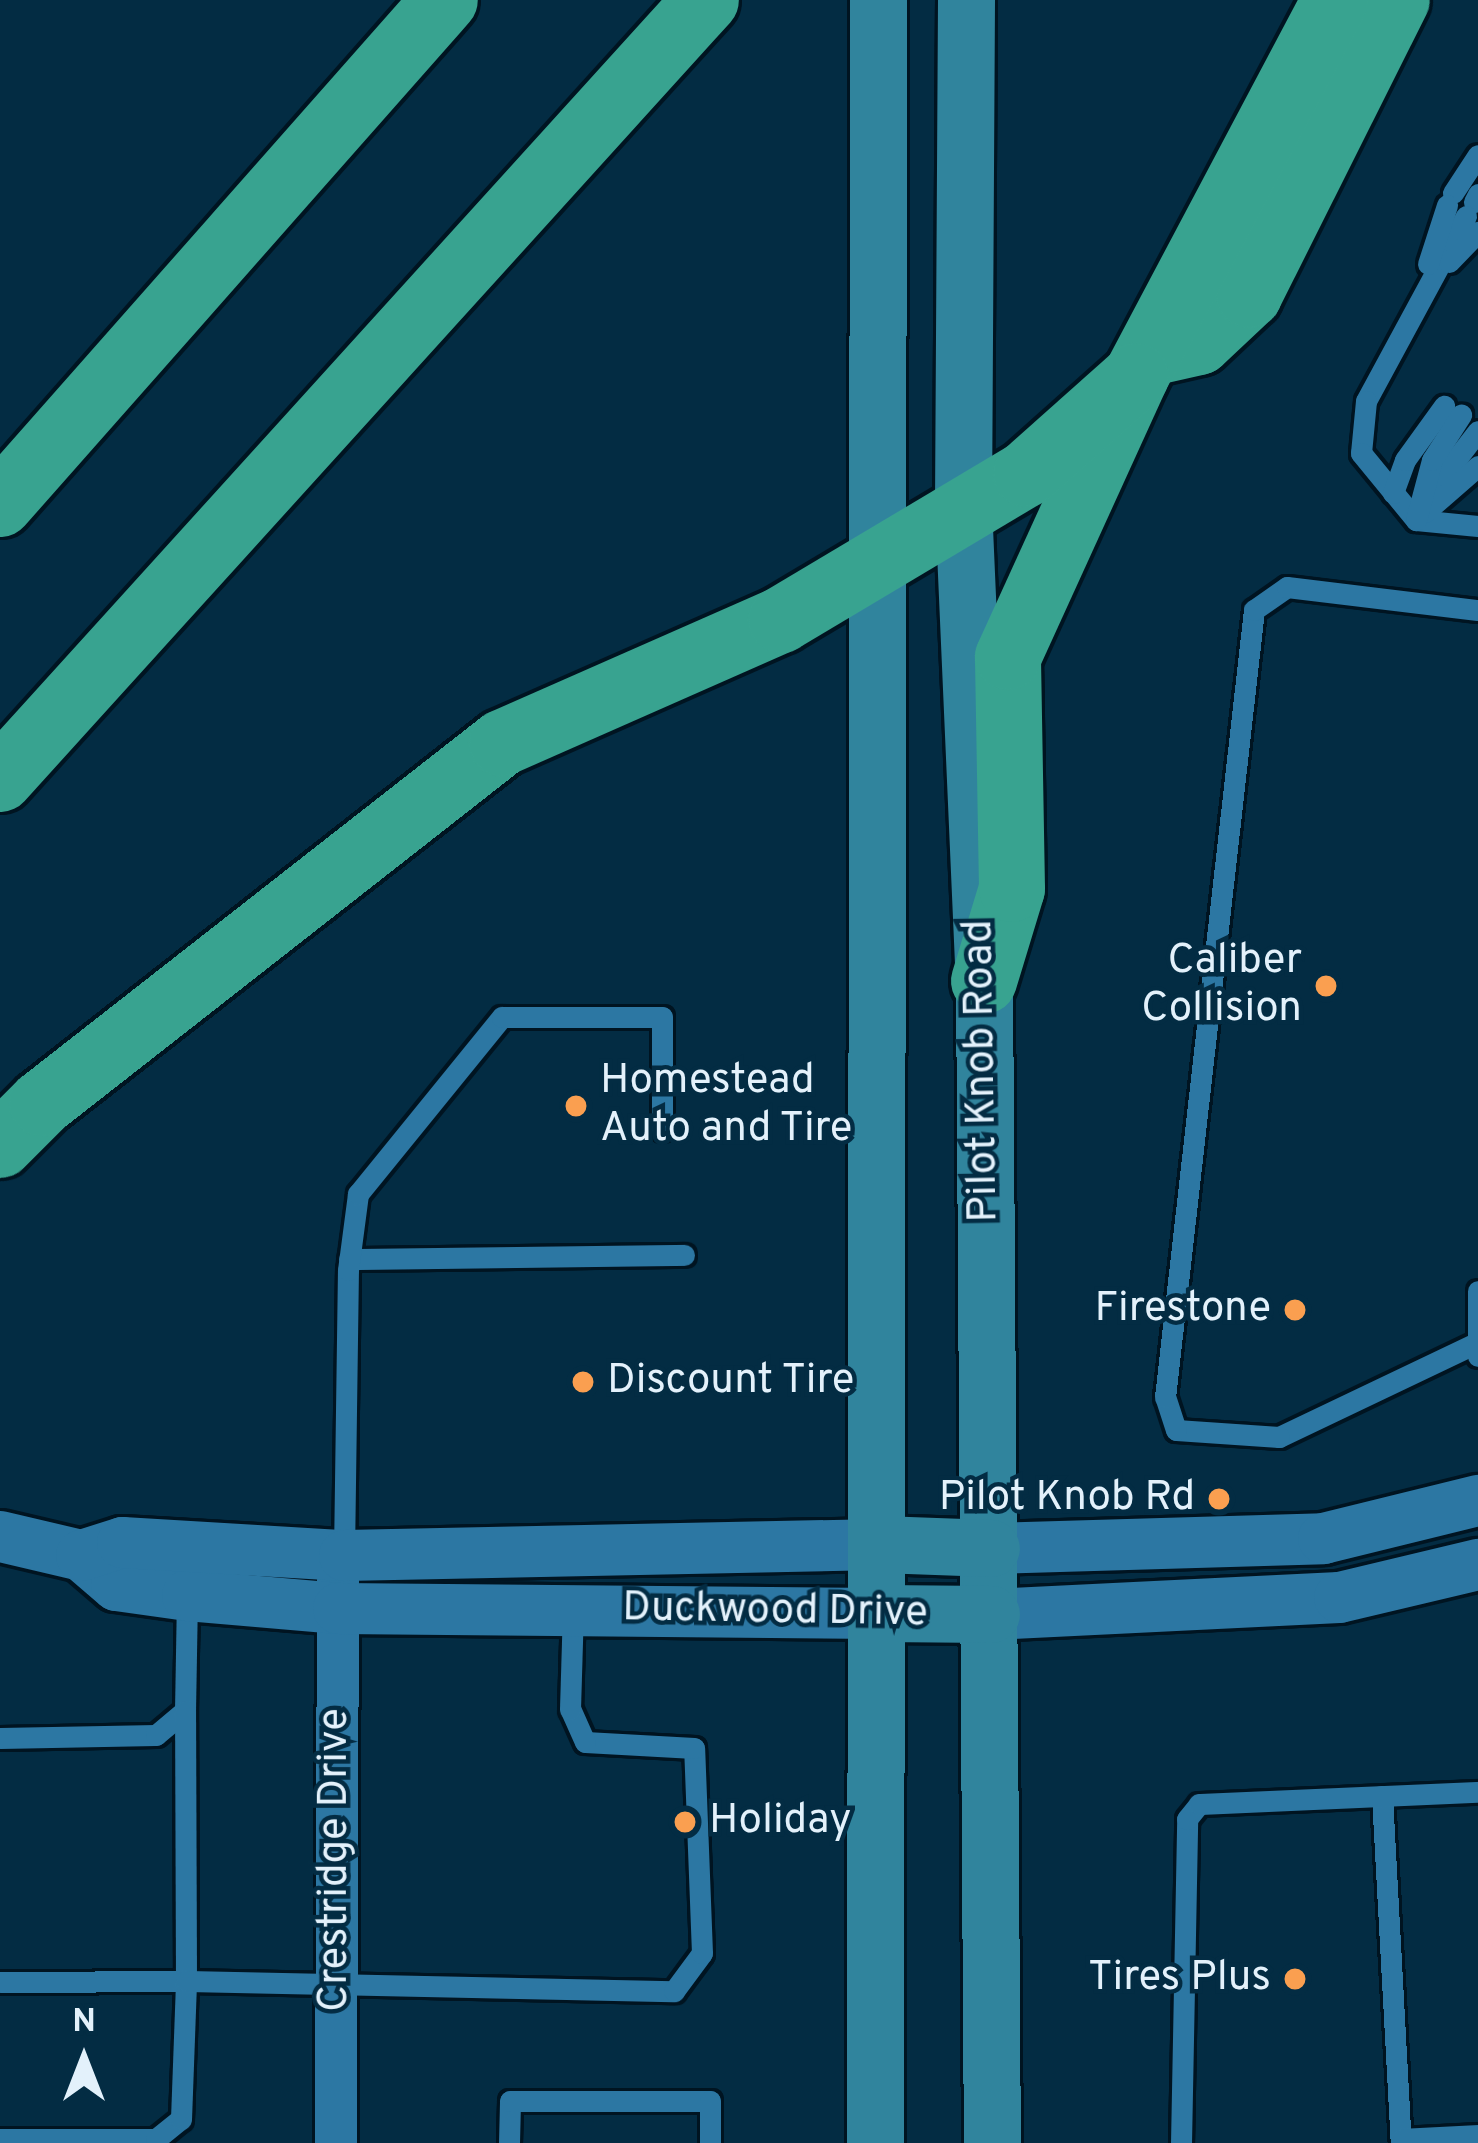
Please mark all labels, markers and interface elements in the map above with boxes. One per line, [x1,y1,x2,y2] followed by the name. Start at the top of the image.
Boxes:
[955,919,1011,1223] street label: Pilot Knob Road
[1141,937,1302,1036] place label: Caliber Collision
[1313,973,1339,999] marker: Caliber Collision
[600,1057,854,1156] place label: Homestead Auto and Tire
[563,1093,589,1119] marker: Homestead Auto and Tire
[1094,1285,1271,1335] place label: Firestone
[1282,1297,1308,1323] marker: Firestone
[607,1357,856,1407] place label: Discount Tire
[570,1369,596,1395] marker: Discount Tire
[939,1474,1195,1524] place label: Pilot Knob Rd
[1206,1486,1232,1512] marker: Pilot Knob Rd
[622,1584,928,1640] street label: Duckwood Drive
[311,1708,361,2012] street label: Crestridge Drive
[709,1797,851,1847] place label: Holiday
[672,1809,698,1835] marker: Holiday
[1088,1954,1271,2004] place label: Tires Plus
[1282,1966,1308,1992] marker: Tires Plus
[24,1999,144,2119] north arrow
[72,2002,96,2044] text: N

